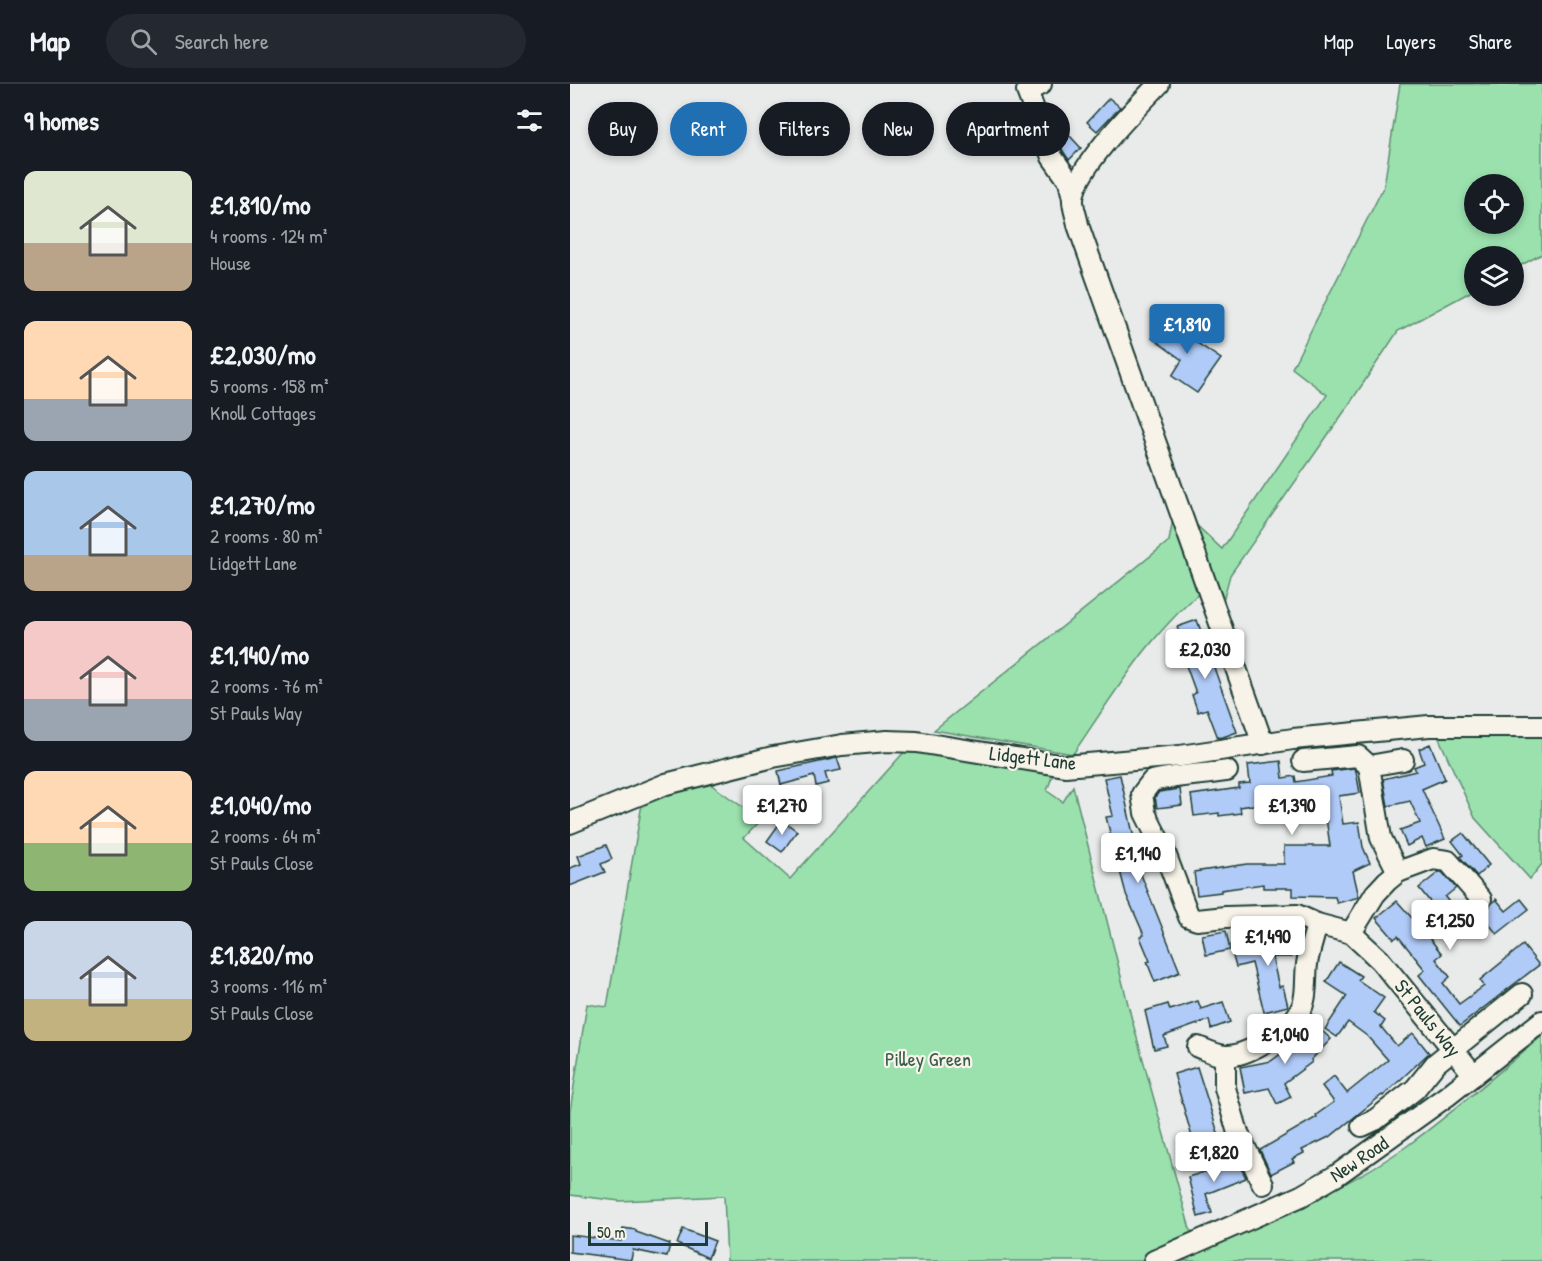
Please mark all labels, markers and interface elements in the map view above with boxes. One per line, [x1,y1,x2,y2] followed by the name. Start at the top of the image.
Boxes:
[106,14,526,68] search box
[30,22,70,60] text: Map
[127,25,160,58] icon: search
[175,26,269,56] text: Search here
[1324,27,1353,56] text: Map
[1386,27,1436,56] text: Layers
[1469,27,1512,56] text: Share
[588,102,658,156] chip: Buy
[670,102,747,156] chip: Rent
[759,102,850,156] chip: Filters
[862,102,934,156] chip: New
[946,102,1070,156] chip: Apartment
[24,103,99,138] text: 9 homes
[513,104,546,137] icon: filters
[1464,174,1524,306] map controls
[1464,174,1524,234] button: locate
[210,187,311,222] text: £1,810/mo
[72,195,144,267] icon: home
[210,222,327,249] text: 4 rooms · 124 m²
[1464,246,1524,306] button: layers
[210,249,251,276] text: House
[1138,304,1236,355] pin: £1,810
[1163,310,1211,337] text: £1,810
[210,337,316,372] text: £2,030/mo
[72,345,144,417] icon: home
[210,372,329,399] text: 5 rooms · 158 m²
[210,399,316,426] text: Knoll Cottages
[210,487,315,522] text: £1,270/mo
[72,495,144,567] icon: home
[210,522,323,549] text: 2 rooms · 80 m²
[210,549,297,576] text: Lidgett Lane
[1156,629,1254,680] pin: £2,030
[1179,635,1231,662] text: £2,030
[210,637,309,672] text: £1,140/mo
[72,645,144,717] icon: home
[210,672,323,699] text: 2 rooms · 76 m²
[210,699,302,726] text: St Pauls Way
[988,739,1078,776] street label: Lidgett Lane
[733,785,831,836] pin: £1,270
[1243,785,1341,836] pin: £1,390
[210,787,311,822] text: £1,040/mo
[757,791,807,818] text: £1,270
[1268,791,1316,818] text: £1,390
[72,795,144,867] icon: home
[210,822,321,849] text: 2 rooms · 64 m²
[1089,833,1187,884] pin: £1,140
[1115,839,1161,866] text: £1,140
[210,849,314,876] text: St Pauls Close
[1401,900,1499,951] pin: £1,250
[1425,906,1475,933] text: £1,250
[1219,916,1317,967] pin: £1,490
[1245,922,1291,949] text: £1,490
[210,937,313,972] text: £1,820/mo
[72,945,144,1017] icon: home
[210,972,327,999] text: 3 rooms · 116 m²
[1389,973,1468,1062] street label: St Pauls Way
[210,999,314,1026] text: St Pauls Close
[1236,1014,1334,1065] pin: £1,040
[1261,1020,1309,1047] text: £1,040
[885,1045,971,1072] park label: Pilley Green
[1324,1129,1393,1188] street label: New Road
[1165,1132,1263,1183] pin: £1,820
[1189,1138,1239,1165] text: £1,820
[588,1219,708,1246] scale bar
[597,1221,626,1243] text: 50 m

